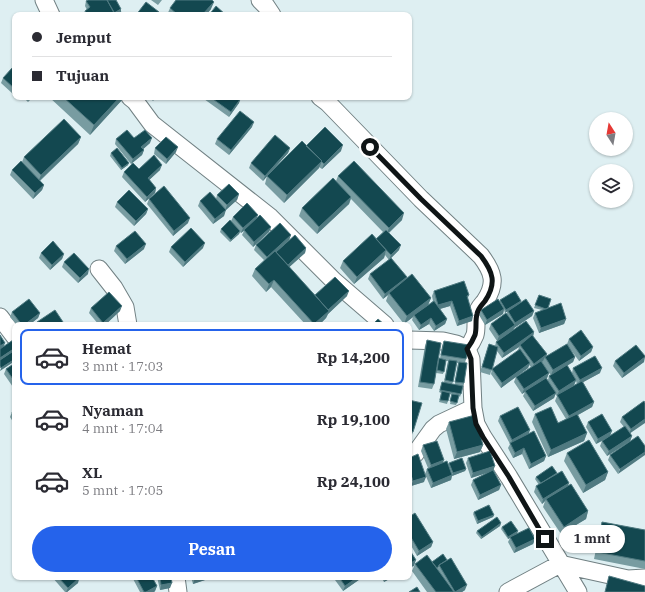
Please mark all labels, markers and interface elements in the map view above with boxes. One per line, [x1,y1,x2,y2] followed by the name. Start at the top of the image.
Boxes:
[56,28,111,47] text: Jemput
[56,66,109,85] text: Tujuan
[589,112,633,156] north arrow
[589,112,633,208] map controls
[361,138,379,156] route start
[589,164,633,208] button: layers
[34,339,70,375] icon: car
[82,339,131,358] text: Hemat
[317,348,390,367] text: Rp 14,200
[82,358,163,375] text: 3 mnt · 17:03
[34,401,70,437] icon: car
[82,401,144,420] text: Nyaman
[317,410,390,429] text: Rp 19,100
[82,420,163,437] text: 4 mnt · 17:04
[34,463,70,499] icon: car
[82,463,102,482] text: XL
[317,472,390,491] text: Rp 24,100
[82,482,163,499] text: 5 mnt · 17:05
[559,525,625,553] callout: 1 mnt
[32,526,392,572] button: Pesan
[536,530,554,548] route end
[574,530,610,547] text: 1 mnt

